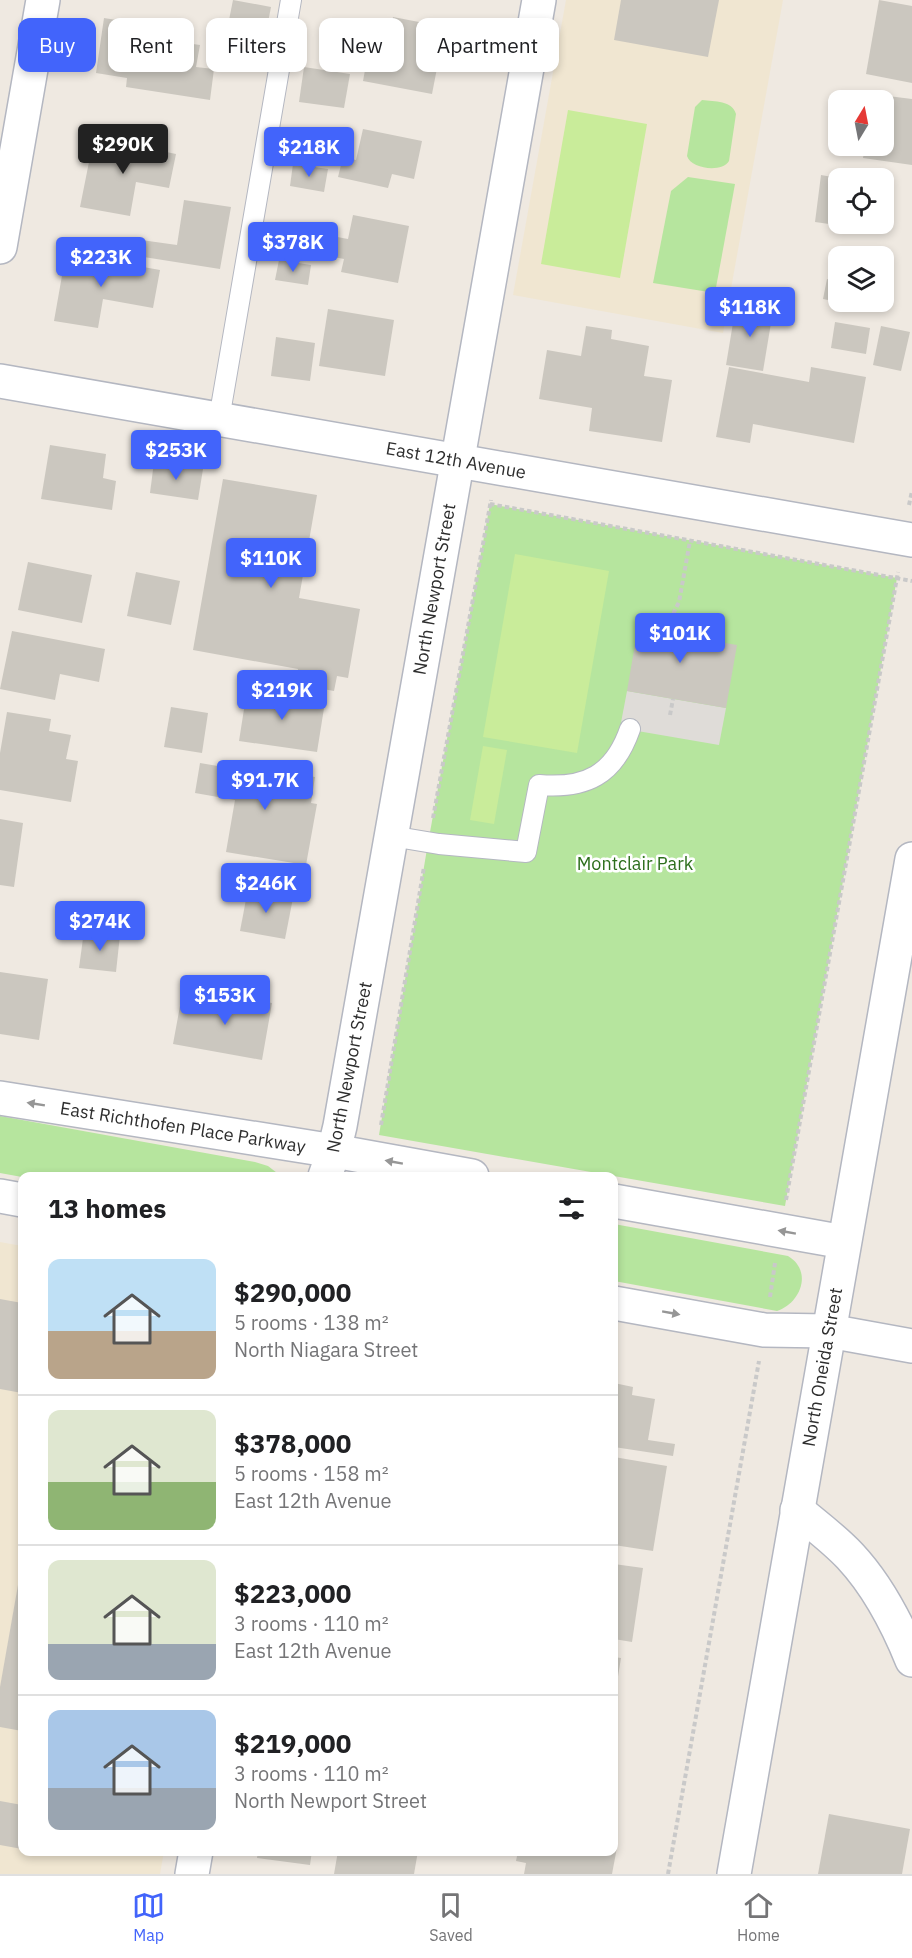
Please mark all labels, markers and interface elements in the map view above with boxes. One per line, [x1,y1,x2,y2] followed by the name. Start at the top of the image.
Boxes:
[18,18,96,72] chip: Buy
[108,18,194,72] chip: Rent
[206,18,307,72] chip: Filters
[319,18,404,72] chip: New
[416,18,559,72] chip: Apartment
[828,90,894,156] north arrow
[828,90,894,312] map controls
[81,124,165,175] pin: $290K
[267,127,351,178] pin: $218K
[92,130,154,157] text: $290K
[278,133,340,160] text: $218K
[828,168,894,234] button: locate
[251,222,335,273] pin: $378K
[262,228,324,255] text: $378K
[59,237,143,288] pin: $223K
[70,243,132,270] text: $223K
[828,246,894,312] button: layers
[708,287,792,338] pin: $118K
[719,293,781,320] text: $118K
[134,430,218,481] pin: $253K
[145,436,207,463] text: $253K
[384,436,528,484] street label: East 12th Avenue
[408,501,460,677] street label: North Newport Street
[229,538,313,589] pin: $110K
[240,544,302,571] text: $110K
[638,613,722,664] pin: $101K
[649,619,711,646] text: $101K
[240,670,324,721] pin: $219K
[251,676,313,703] text: $219K
[216,760,314,811] pin: $91.7K
[231,766,299,793] text: $91.7K
[577,852,694,875] park label: Montclair Park
[224,863,308,914] pin: $246K
[235,869,297,896] text: $246K
[58,901,142,952] pin: $274K
[69,907,131,934] text: $274K
[183,975,267,1026] pin: $153K
[321,980,377,1154] street label: North Newport Street
[194,981,256,1008] text: $153K
[59,1096,307,1158] street label: East Richthofen Place Parkway
[26,1099,45,1108] one-way arrow
[385,1157,404,1166] one-way arrow
[48,1191,166,1225] text: 13 homes
[555,1192,588,1225] icon: filters
[777,1227,796,1236] one-way arrow
[234,1275,351,1309] text: $290,000
[96,1283,168,1355] icon: home
[797,1286,847,1448] street label: North Oneida Street
[234,1309,389,1336] text: 5 rooms · 138 m²
[662,1309,681,1318] one-way arrow
[234,1336,418,1363] text: North Niagara Street
[234,1426,351,1460] text: $378,000
[96,1434,168,1506] icon: home
[234,1460,389,1487] text: 5 rooms · 158 m²
[234,1487,392,1514] text: East 12th Avenue
[234,1576,351,1610] text: $223,000
[96,1584,168,1656] icon: home
[234,1610,389,1637] text: 3 rooms · 110 m²
[234,1637,392,1664] text: East 12th Avenue
[234,1726,351,1760] text: $219,000
[96,1734,168,1806] icon: home
[234,1760,389,1787] text: 3 rooms · 110 m²
[234,1787,427,1814] text: North Newport Street
[132,1889,165,1945] tab: Map
[429,1889,473,1945] tab: Saved
[737,1889,780,1945] tab: Home

